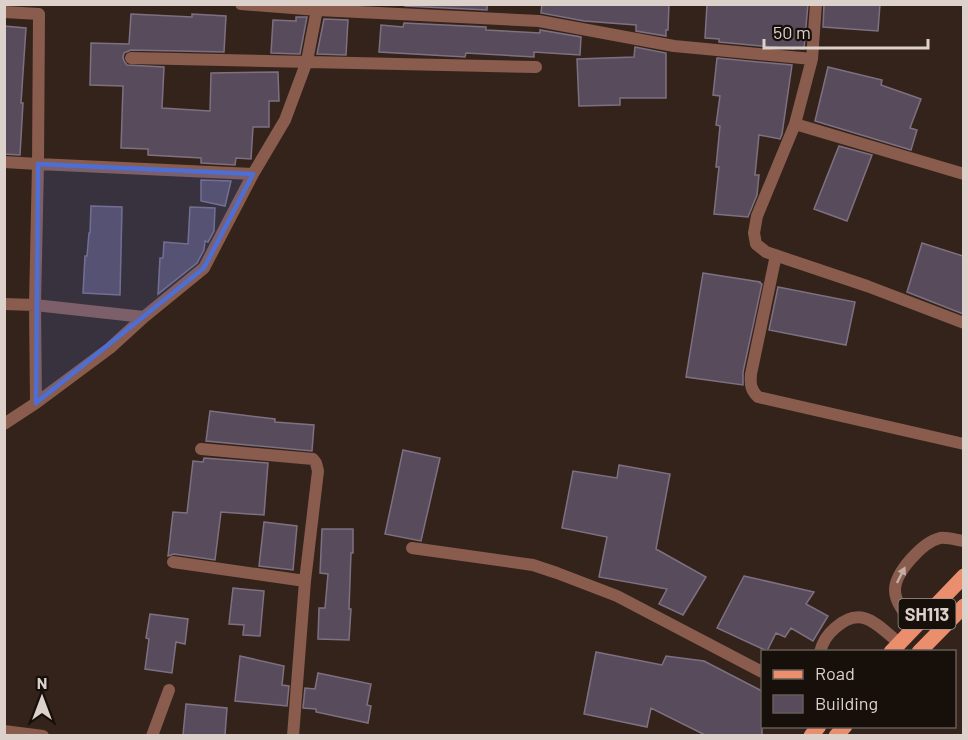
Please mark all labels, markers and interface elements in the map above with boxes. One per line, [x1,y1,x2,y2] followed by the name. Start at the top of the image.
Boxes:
[764,12,928,50] scale bar
[773,21,811,43] text: 50 m
[896,566,906,583] one-way arrow
[898,599,956,629] road number: SH113
[761,650,956,728] legend
[815,662,855,684] text: Road
[12,668,72,728] north arrow
[37,673,47,692] text: N
[815,692,878,714] text: Building

